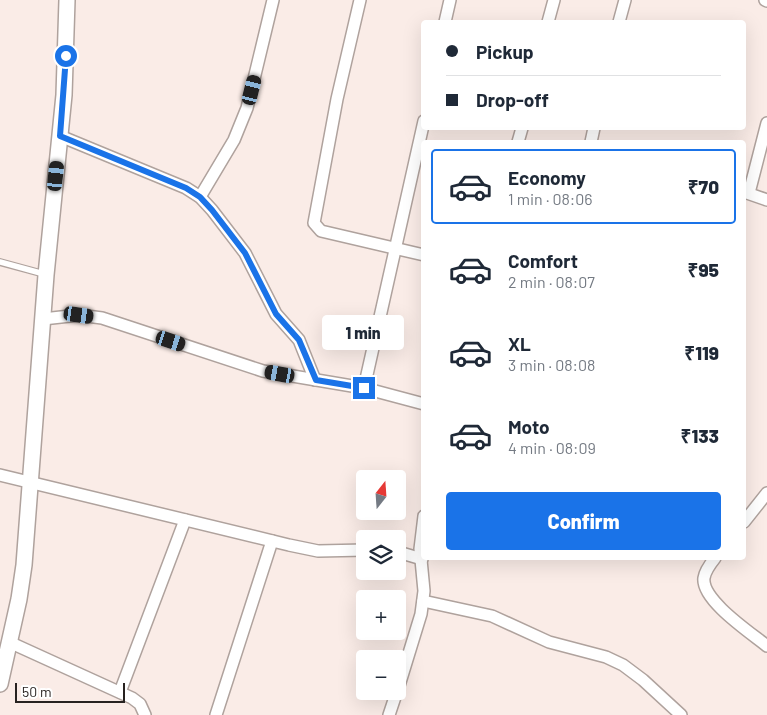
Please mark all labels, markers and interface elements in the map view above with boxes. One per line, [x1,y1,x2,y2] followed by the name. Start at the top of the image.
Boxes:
[476,40,534,63] text: Pickup
[55,45,77,67] route start
[241,74,262,106] car
[476,88,549,111] text: Drop-off
[46,160,65,192] car
[448,164,493,209] icon: car
[508,166,586,189] text: Economy
[688,175,719,198] text: ₹70
[508,189,593,208] text: 1 min · 08:06
[448,247,493,292] icon: car
[508,249,578,272] text: Comfort
[688,258,719,281] text: ₹95
[508,272,595,291] text: 2 min · 08:07
[63,305,94,325] car
[323,316,405,350] callout: 1 min
[345,323,381,342] text: 1 min
[154,329,187,353] car
[448,330,493,375] icon: car
[508,332,531,355] text: XL
[684,341,719,364] text: ₹119
[508,355,595,374] text: 3 min · 08:08
[263,364,296,384] car
[353,377,375,399] route end
[448,413,493,458] icon: car
[508,415,550,438] text: Moto
[681,424,719,447] text: ₹133
[508,438,596,457] text: 4 min · 08:09
[356,470,406,520] north arrow
[356,470,406,700] map controls
[446,492,721,550] button: Confirm
[356,530,406,580] button: layers
[356,590,406,640] button: +
[356,650,406,700] button: −
[15,680,125,703] scale bar
[22,683,51,700] text: 50 m

